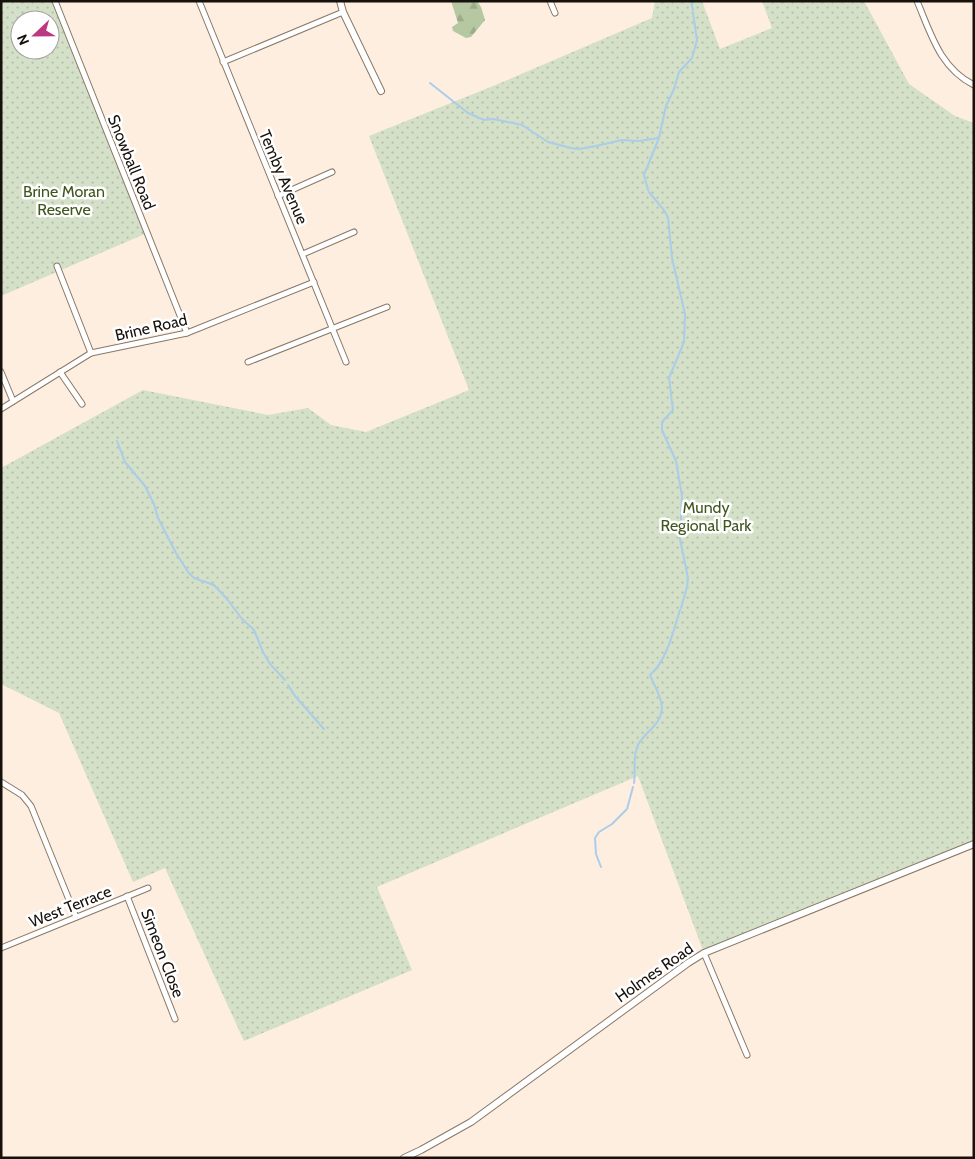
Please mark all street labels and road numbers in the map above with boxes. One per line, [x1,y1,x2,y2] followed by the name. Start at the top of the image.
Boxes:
[104,112,159,213] street label: Snowball Road
[255,127,312,227] street label: Temby Avenue
[113,310,189,345] street label: Brine Road
[26,881,114,932] street label: West Terrace
[137,906,188,1000] street label: Simeon Close
[612,939,697,1006] street label: Holmes Road

